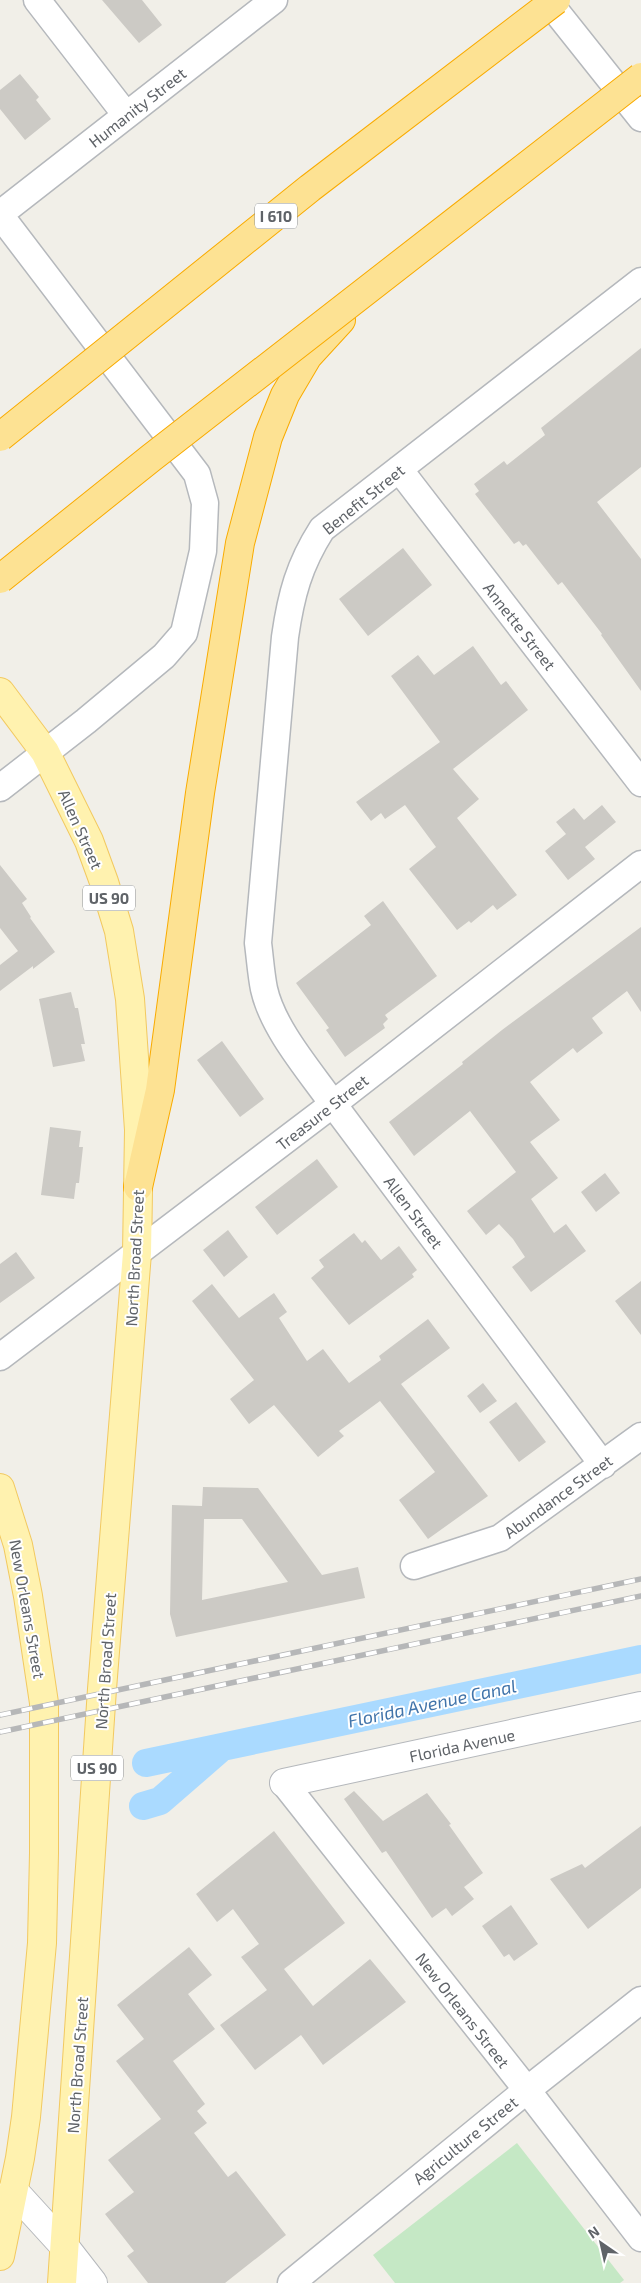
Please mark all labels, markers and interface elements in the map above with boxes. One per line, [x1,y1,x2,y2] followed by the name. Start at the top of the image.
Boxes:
[85,63,189,151] street label: Humanity Street
[255,204,297,228] road number: I 610
[318,460,408,538] street label: Benefit Street
[480,578,560,674] street label: Annette Street
[55,786,107,872] street label: Allen Street
[83,886,135,910] road number: US 90
[272,1070,372,1154] street label: Treasure Street
[381,1172,447,1252] street label: Allen Street
[121,1189,147,1327] street label: North Broad Street
[500,1450,616,1542] street label: Abundance Street
[6,1538,50,1680] street label: New Orleans Street
[91,1592,119,1730] street label: North Broad Street
[346,1674,518,1732] water label: Florida Avenue Canal
[407,1725,517,1765] street label: Florida Avenue
[71,1756,123,1780] road number: US 90
[412,1949,514,2071] street label: New Orleans Street
[63,1996,91,2134] street label: North Broad Street
[409,2092,521,2188] street label: Agriculture Street
[576,2218,626,2268] north arrow
[585,2222,602,2242] text: N

